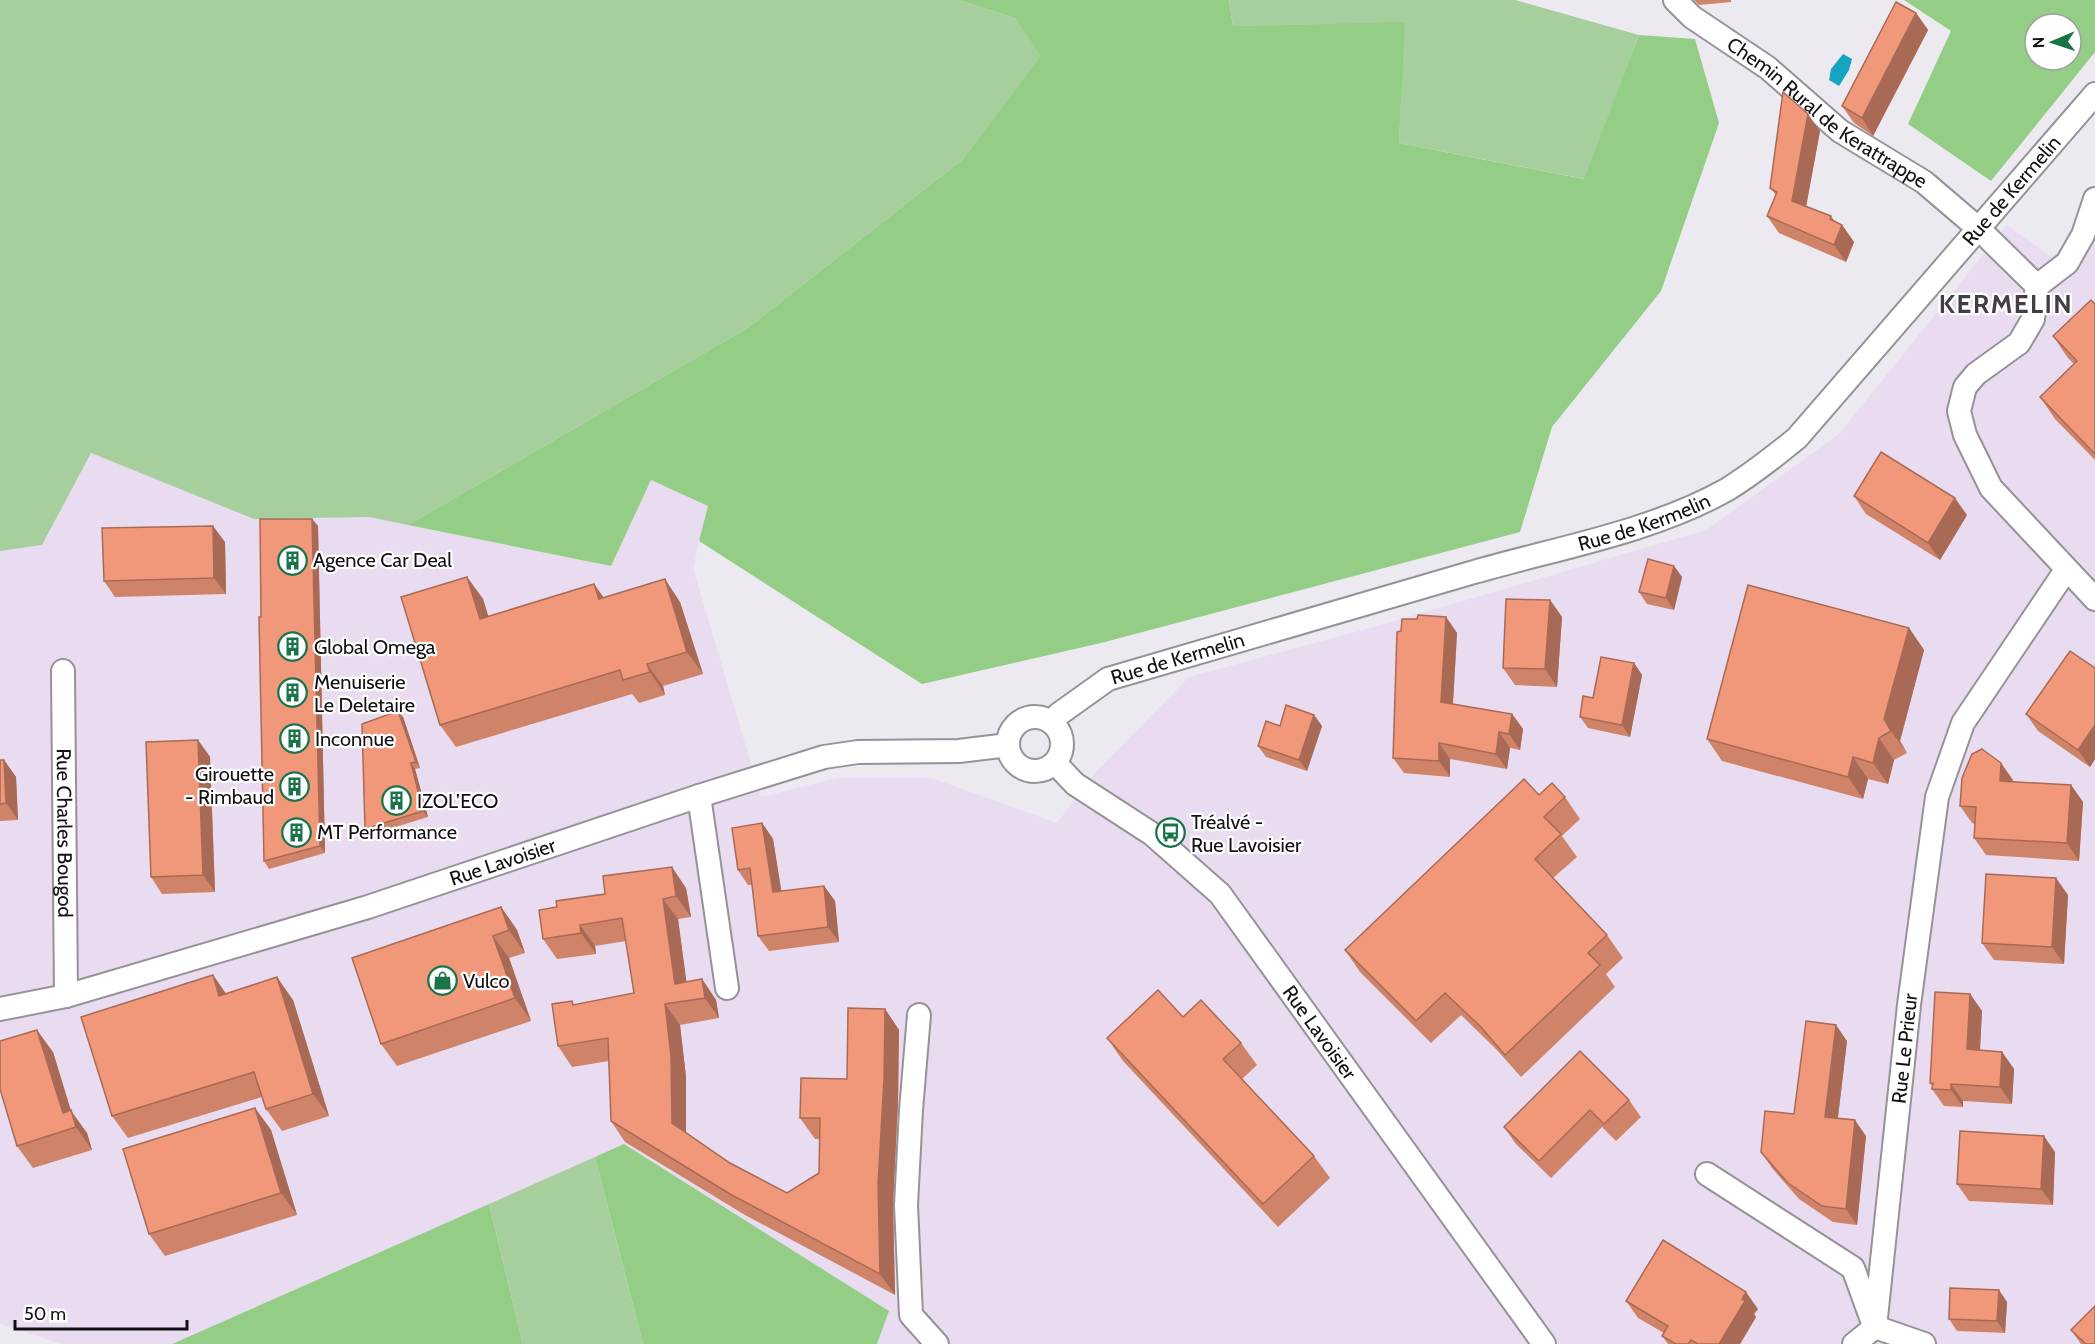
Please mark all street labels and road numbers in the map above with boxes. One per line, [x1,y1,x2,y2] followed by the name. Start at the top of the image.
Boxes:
[1722,32,1932,193] street label: Chemin Rural de Kerattrappe
[1957,131,2066,251] street label: Rue de Kermelin
[1575,488,1714,556] street label: Rue de Kermelin
[1108,627,1247,690] street label: Rue de Kermelin
[52,748,77,918] street label: Rue Charles Bougod
[446,833,559,891] street label: Rue Lavoisier
[1278,981,1362,1085] street label: Rue Lavoisier
[1887,991,1923,1105] street label: Rue Le Prieur

